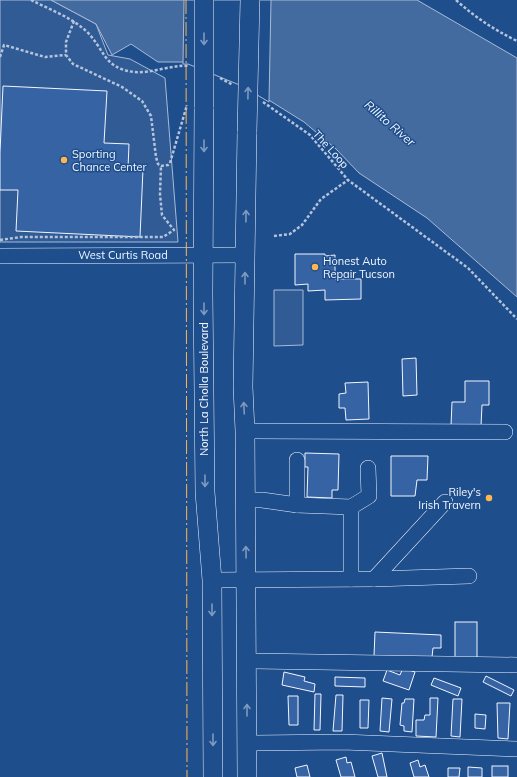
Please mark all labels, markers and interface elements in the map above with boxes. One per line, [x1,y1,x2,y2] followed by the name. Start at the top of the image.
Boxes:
[200,32,208,45] one-way arrow
[244,87,252,100] one-way arrow
[362,97,419,149] water label: Rillito River
[310,127,352,171] street label: The Loop
[200,139,208,152] one-way arrow
[72,147,147,174] place label: Sporting Chance Center
[59,155,69,165] marker: Sporting Chance Center
[242,210,250,223] one-way arrow
[78,248,168,262] street label: West Curtis Road
[323,254,395,281] place label: Honest Auto Repair Tucson
[310,262,320,272] marker: Honest Auto Repair Tucson
[241,272,249,285] one-way arrow
[200,302,207,315] one-way arrow
[197,322,211,456] street label: North La Cholla Boulevard
[240,402,247,415] one-way arrow
[201,474,208,487] one-way arrow
[418,485,481,512] place label: Riley's Irish Travern
[484,493,494,503] marker: Riley's Irish Travern
[242,546,250,559] one-way arrow
[208,603,216,616] one-way arrow
[243,704,251,717] one-way arrow
[209,733,217,746] one-way arrow

